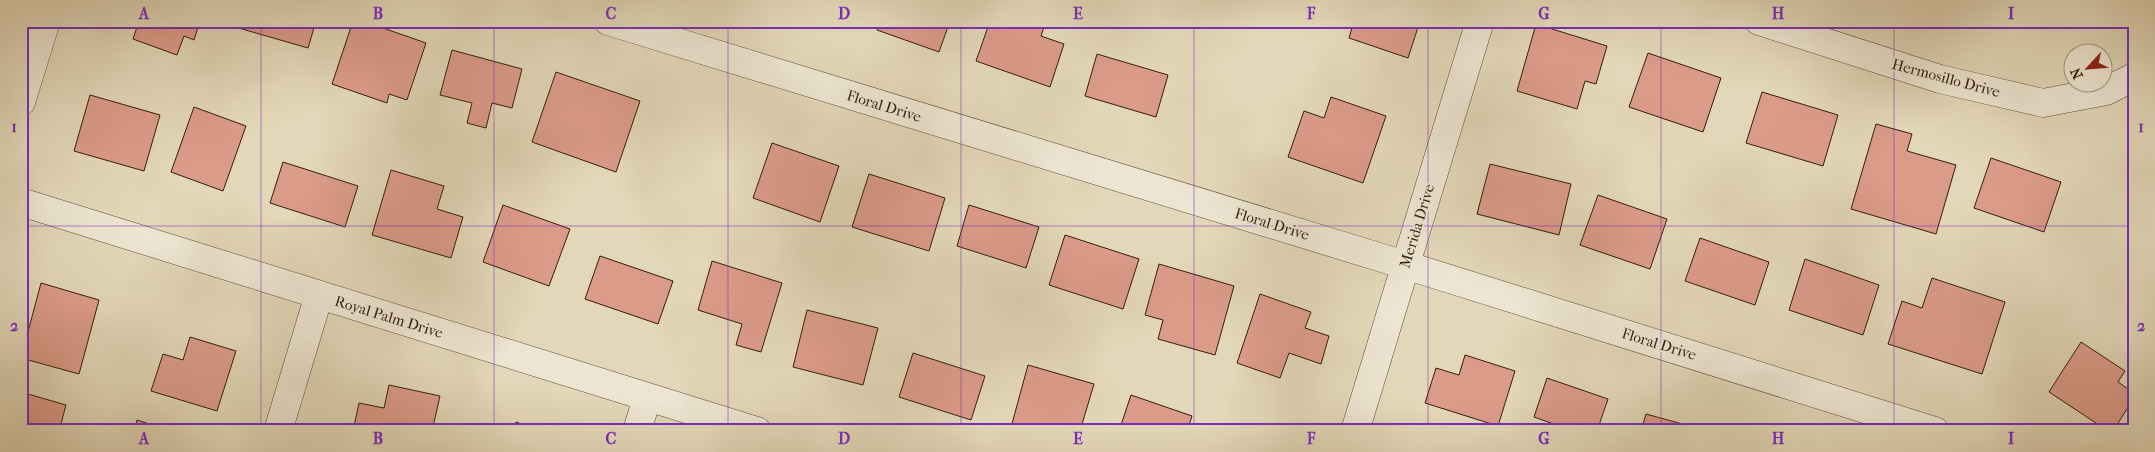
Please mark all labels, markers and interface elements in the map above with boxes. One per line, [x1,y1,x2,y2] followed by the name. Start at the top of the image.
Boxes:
[138,4,150,23] text: A
[373,4,383,23] text: B
[606,4,617,23] text: C
[838,4,850,23] text: D
[1073,4,1083,23] text: E
[1306,4,1316,23] text: F
[1538,4,1550,23] text: G
[1772,4,1785,23] text: H
[2008,4,2015,23] text: I
[2062,42,2112,92] north arrow
[1890,55,2003,101] street label: Hermosillo Drive
[2067,65,2087,82] text: N
[845,86,924,126] street label: Floral Drive
[11,117,17,136] text: 1
[2138,117,2144,136] text: 1
[1396,181,1438,270] street label: Merida Drive
[1233,204,1312,244] street label: Floral Drive
[333,292,446,342] street label: Royal Palm Drive
[10,316,18,335] text: 2
[2137,316,2145,335] text: 2
[1620,324,1699,364] street label: Floral Drive
[138,429,150,448] text: A
[373,429,383,448] text: B
[606,429,617,448] text: C
[838,429,850,448] text: D
[1073,429,1083,448] text: E
[1306,429,1316,448] text: F
[1538,429,1550,448] text: G
[1772,429,1785,448] text: H
[2008,429,2015,448] text: I

